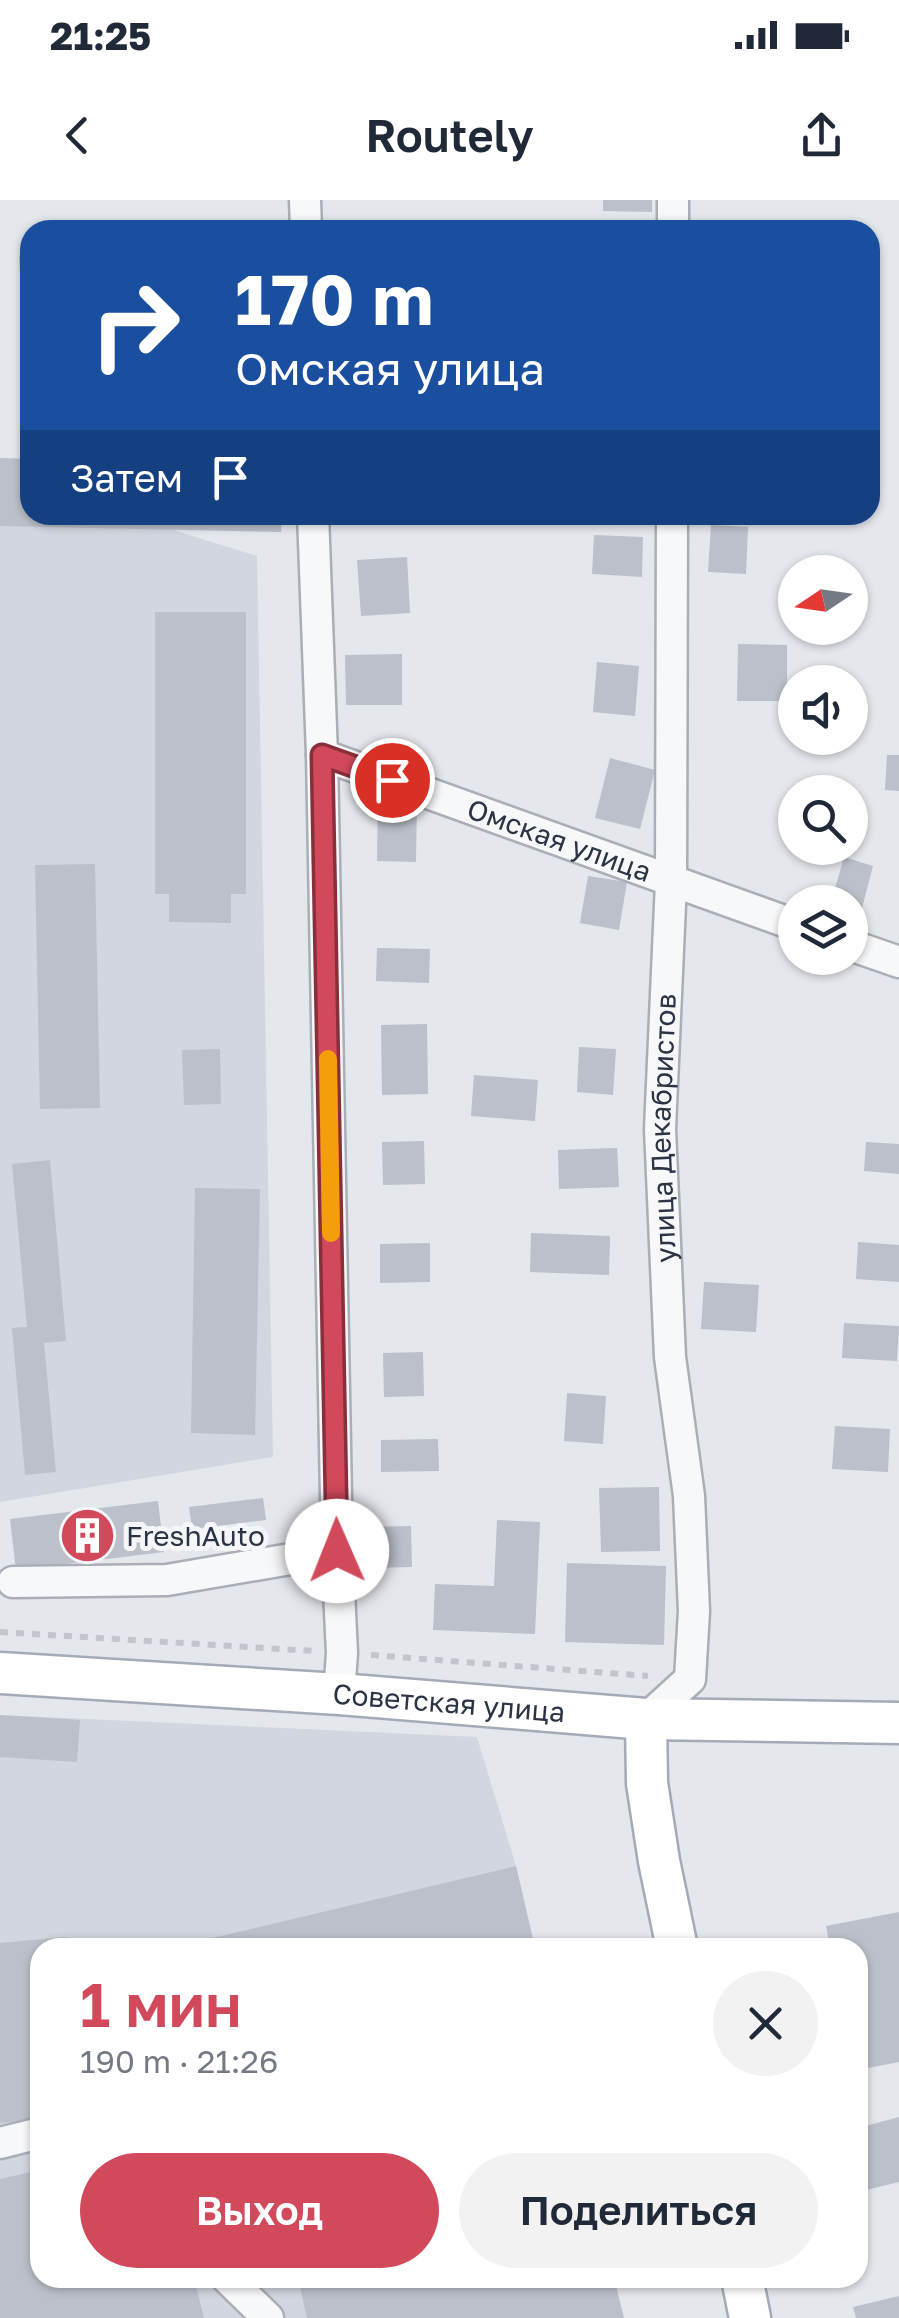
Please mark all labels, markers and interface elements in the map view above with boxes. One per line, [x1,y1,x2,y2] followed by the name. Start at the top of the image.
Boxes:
[50,13,151,58] text: 21:25
[50,108,105,163] icon: back
[365,108,534,162] text: Routely
[794,108,849,163] icon: share
[235,256,433,340] text: 170 m
[70,260,200,390] icon: right
[235,341,545,395] text: Омская улица
[203,450,258,505] icon: arrive
[70,455,183,500] text: Затем
[778,555,868,645] north arrow
[778,555,868,975] map controls
[778,665,868,755] button: sound
[350,738,435,823] pin
[365,753,420,808] icon: arrive
[778,775,868,865] button: search
[463,792,656,888] street label: Омская улица
[778,885,868,975] button: layers
[643,993,682,1264] street label: улица Декабристов
[285,1499,389,1603] position arrow
[57,1506,117,1566] building icon: FreshAuto
[126,1519,265,1552] place label: FreshAuto
[332,1677,567,1728] street label: Советская улица
[80,1968,242,2040] text: 1 мин
[713,1971,818,2076] button: close
[80,2042,278,2080] text: 190 m · 21:26
[80,2153,439,2268] button: Выход
[459,2153,818,2268] button: Поделиться

